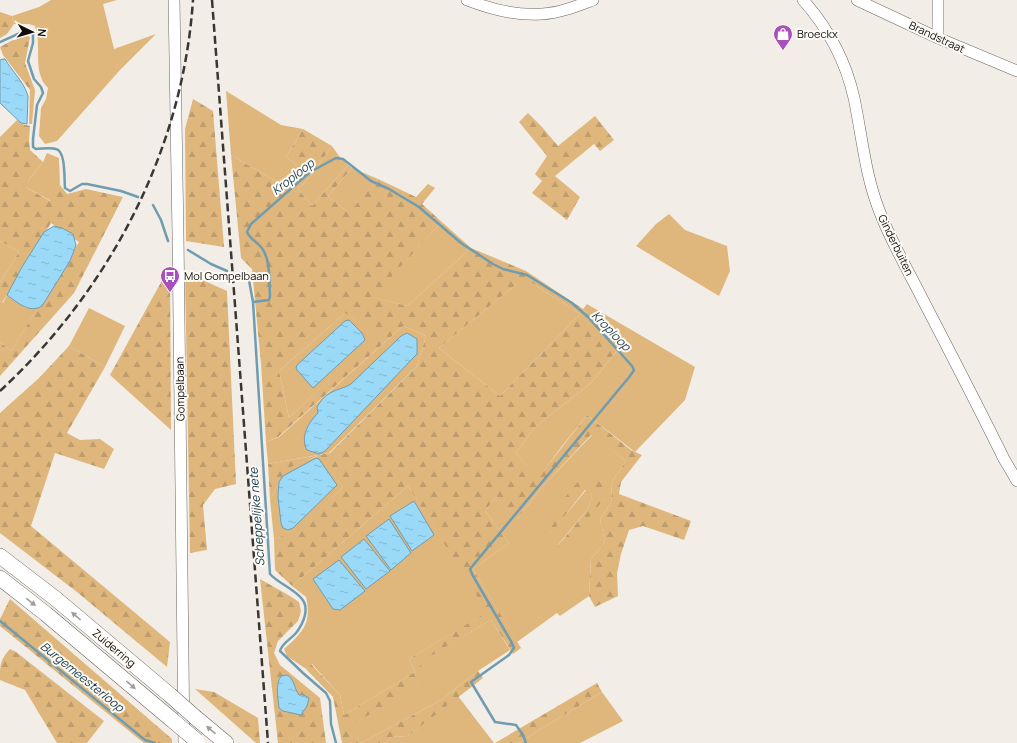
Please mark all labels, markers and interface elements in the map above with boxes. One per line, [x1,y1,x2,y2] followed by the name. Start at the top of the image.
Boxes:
[12,12,52,52] north arrow
[907,17,968,56] street label: Brandstraat
[772,23,794,51] shop icon: Broeckx
[797,26,838,41] place label: Broeckx
[35,28,50,38] text: N
[268,154,318,199] water label: Kroploop
[875,212,918,278] street label: Ginderbuiten
[159,265,181,293] bus stop icon: Mol Gompelbaan
[184,268,269,283] place label: Mol Gompelbaan
[588,307,635,355] water label: Kroploop
[171,357,188,421] street label: Gompelbaan
[245,466,268,567] water label: Scheppelijke nete
[25,598,36,606] one-way arrow
[71,611,81,620] one-way arrow
[89,625,139,670] street label: Zuiderring
[37,638,128,716] water label: Burgemeesterloop
[126,680,136,689] one-way arrow
[206,726,217,735] one-way arrow

